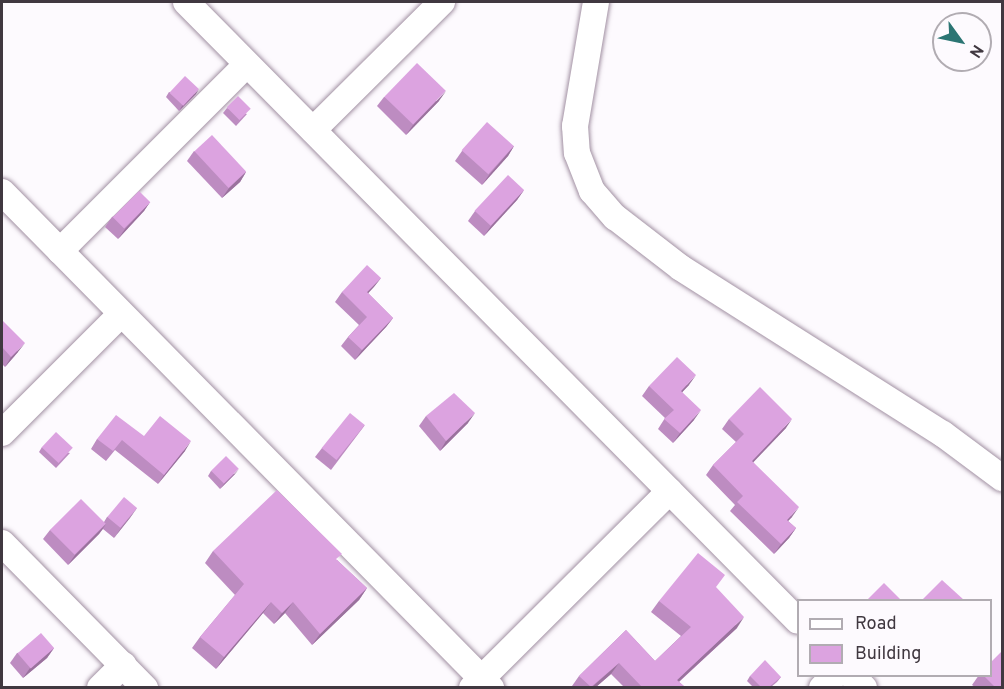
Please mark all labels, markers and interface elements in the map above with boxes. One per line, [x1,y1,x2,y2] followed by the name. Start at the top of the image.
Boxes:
[932,12,992,72] north arrow
[964,40,987,61] text: N
[797,599,992,677] legend
[855,613,897,636] text: Road
[855,643,921,666] text: Building

